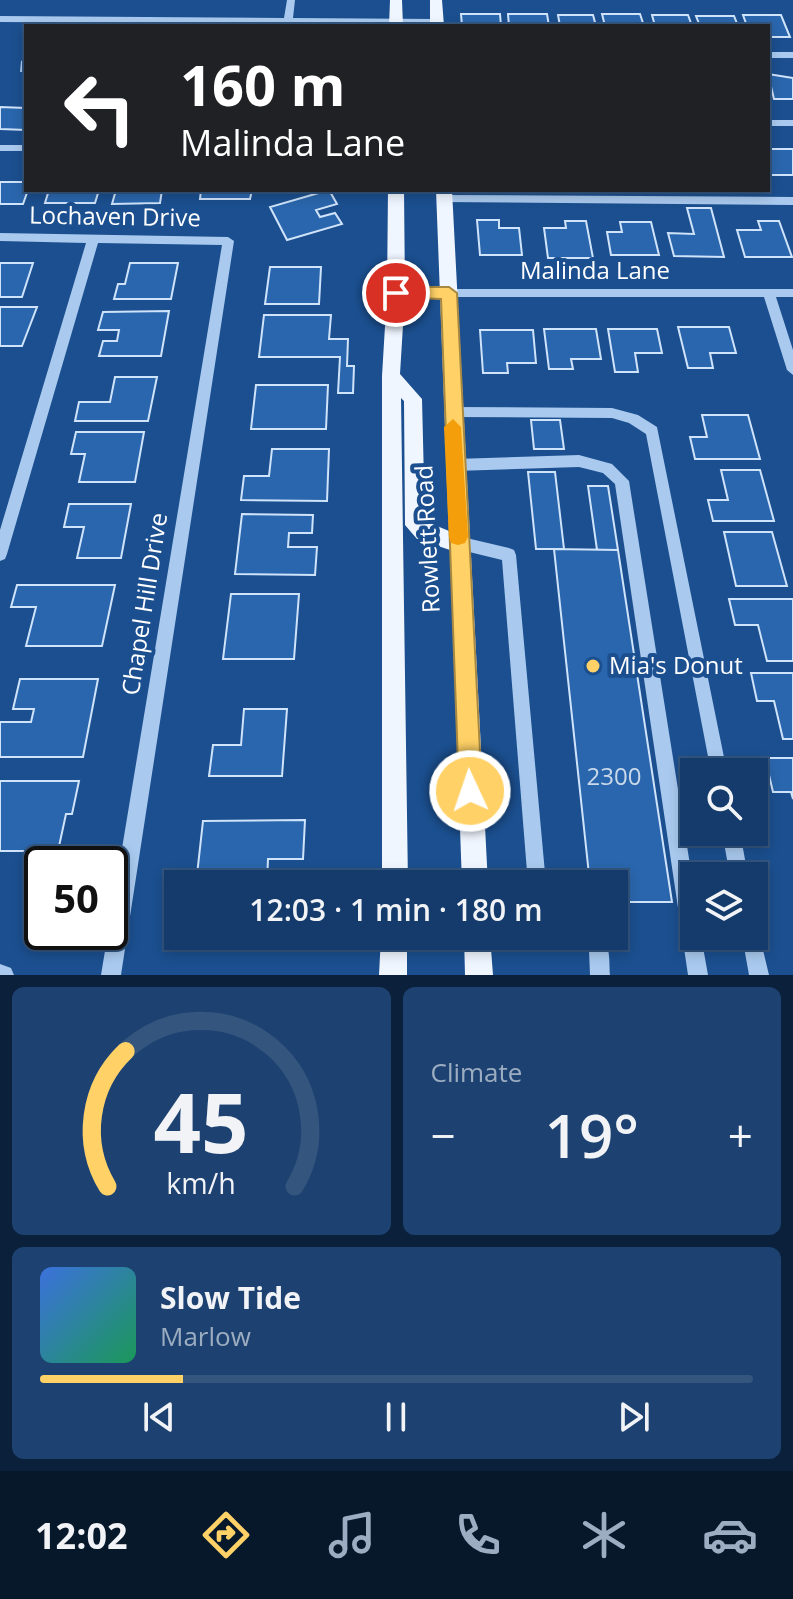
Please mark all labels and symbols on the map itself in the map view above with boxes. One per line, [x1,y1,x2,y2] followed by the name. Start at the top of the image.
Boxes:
[29,198,201,233] street label: Lochaven Drive
[520,253,670,286] street label: Malinda Lane
[362,259,430,327] pin
[406,464,447,614] street label: Rowlett Road
[113,510,174,697] street label: Chapel Hill Drive
[609,648,743,681] place label: Mia's Donut
[584,657,602,675] marker: Mia's Donut
[428,749,512,833] position arrow
[587,759,641,792] house number: 2300
[24,846,128,950] speed limit sign: 50

